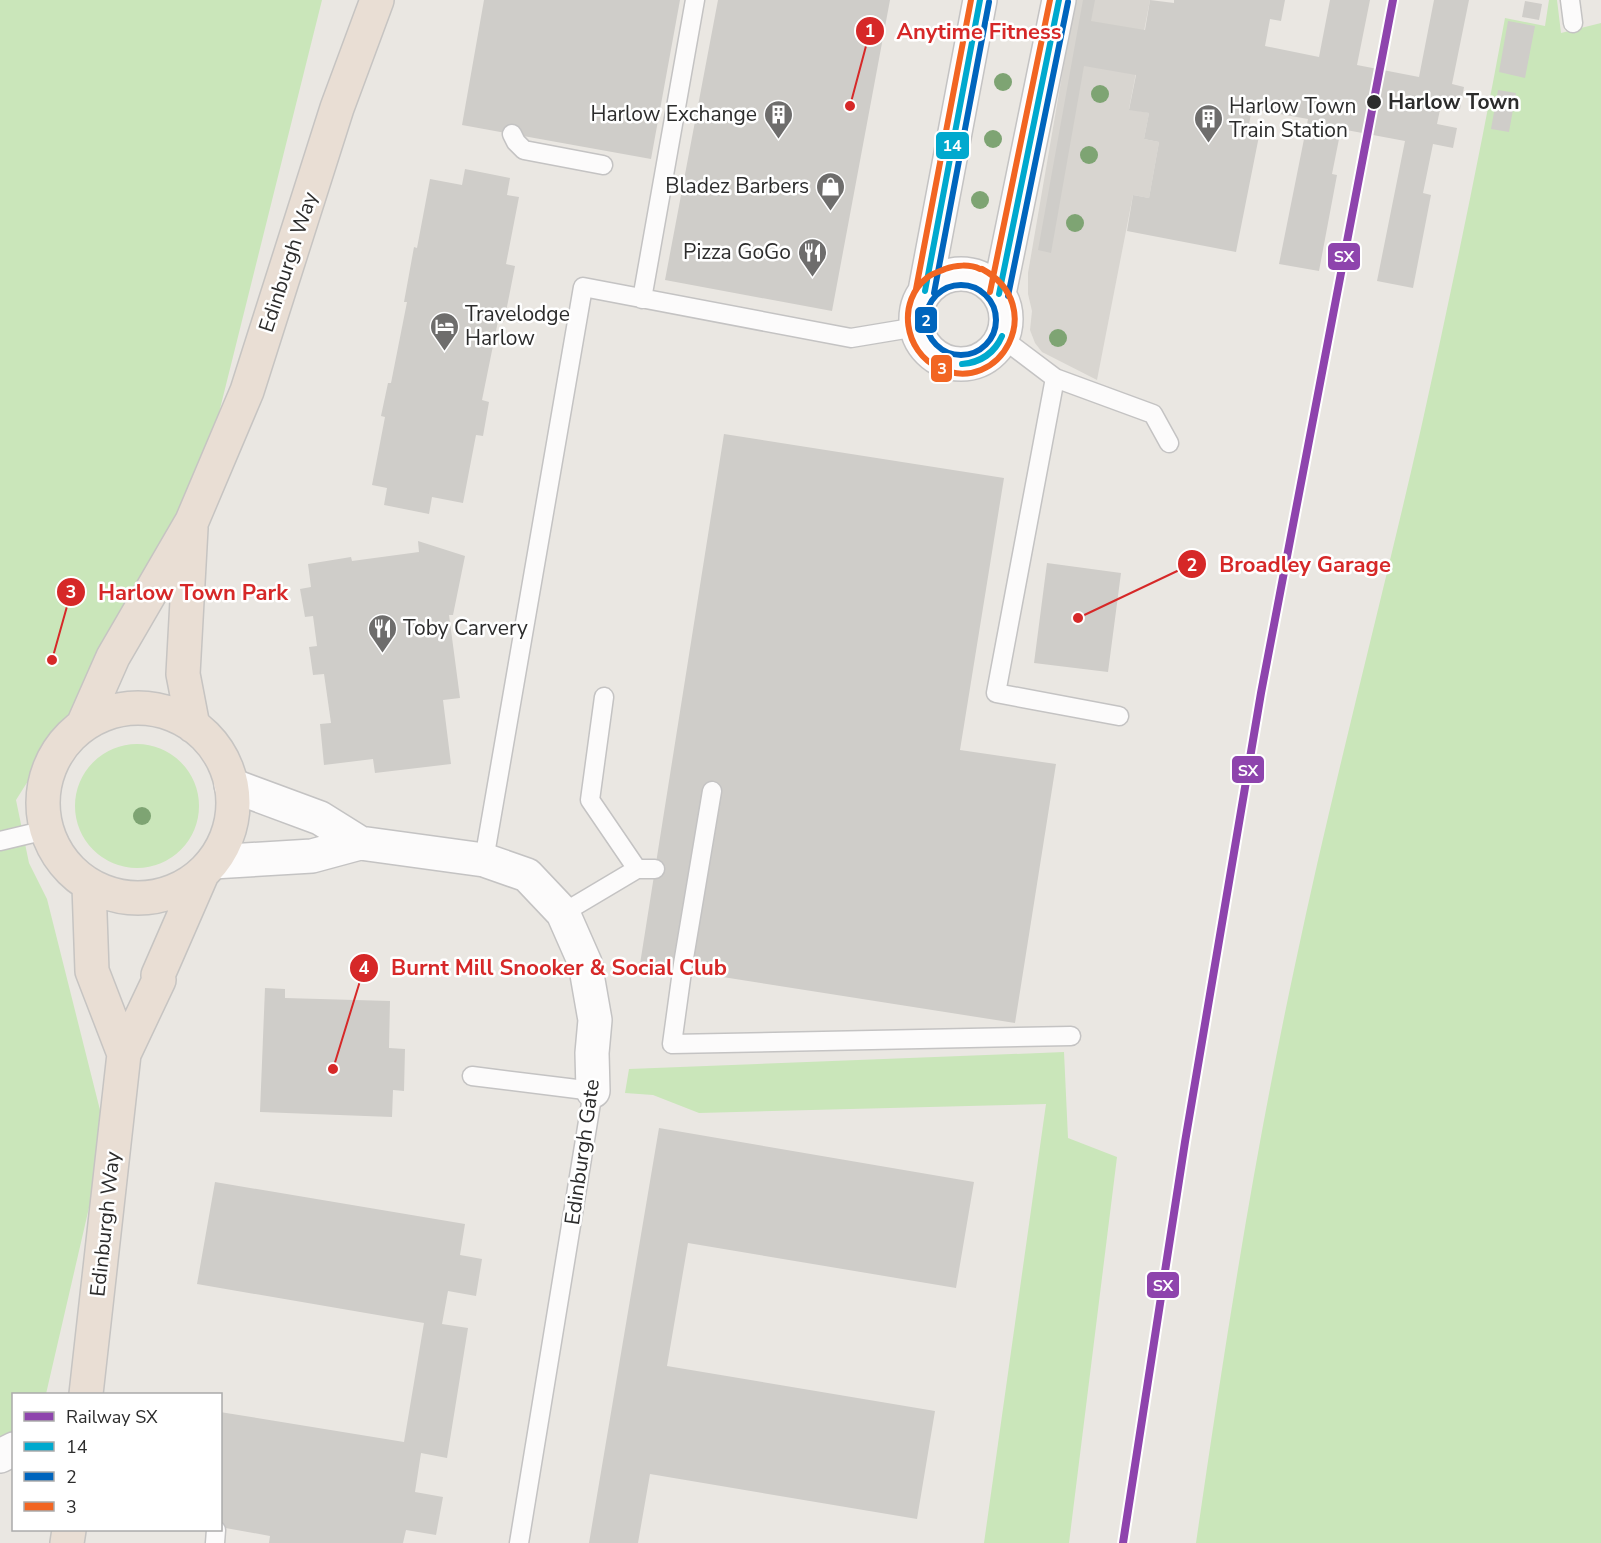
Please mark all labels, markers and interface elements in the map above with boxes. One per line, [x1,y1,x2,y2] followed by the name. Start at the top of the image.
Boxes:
[855,11,1074,51] callout: Anytime Fitness
[897,17,1061,47] text: Anytime Fitness
[865,19,875,43] text: 1
[1388,88,1520,116] place label: Harlow Town
[1229,92,1356,144] place label: Harlow Town Train Station
[1365,93,1383,111] marker: Harlow Town
[762,98,794,140] building icon: Harlow Exchange
[590,100,757,128] place label: Harlow Exchange
[1192,102,1224,144] building icon: Harlow Town Train Station
[935,131,970,160] line badge: 14
[942,135,962,157] text: 14
[814,170,846,212] shop icon: Bladez Barbers
[665,172,809,200] place label: Bladez Barbers
[252,188,324,336] street label: Edinburgh Way
[796,236,828,278] restaurant icon: Pizza GoGo
[683,238,791,266] place label: Pizza GoGo
[1327,242,1361,271] line badge: SX
[1334,246,1355,268] text: SX
[465,300,570,352] place label: Travelodge Harlow
[914,306,938,334] line badge: 2
[428,310,460,352] hotel icon: Travelodge Harlow
[921,310,931,332] text: 2
[930,354,953,383] line badge: 3
[937,358,947,380] text: 3
[1177,544,1403,584] callout: Broadley Garage
[1219,550,1391,580] text: Broadley Garage
[1187,553,1197,577] text: 2
[56,572,300,612] callout: Harlow Town Park
[98,578,289,608] text: Harlow Town Park
[66,580,76,604] text: 3
[366,612,398,654] restaurant icon: Toby Carvery
[403,614,528,642] place label: Toby Carvery
[1231,755,1265,784] line badge: SX
[1238,760,1259,782] text: SX
[349,948,739,988] callout: Burnt Mill Snooker & Social Club
[391,953,727,983] text: Burnt Mill Snooker & Social Club
[359,956,370,980] text: 4
[558,1077,606,1227] street label: Edinburgh Gate
[83,1150,127,1298] street label: Edinburgh Way
[1146,1271,1180,1299] line badge: SX
[1153,1275,1174,1297] text: SX
[12,1393,222,1531] legend
[66,1405,158,1429] text: Railway SX
[66,1435,88,1459] text: 14
[66,1465,77,1489] text: 2
[66,1495,77,1519] text: 3

